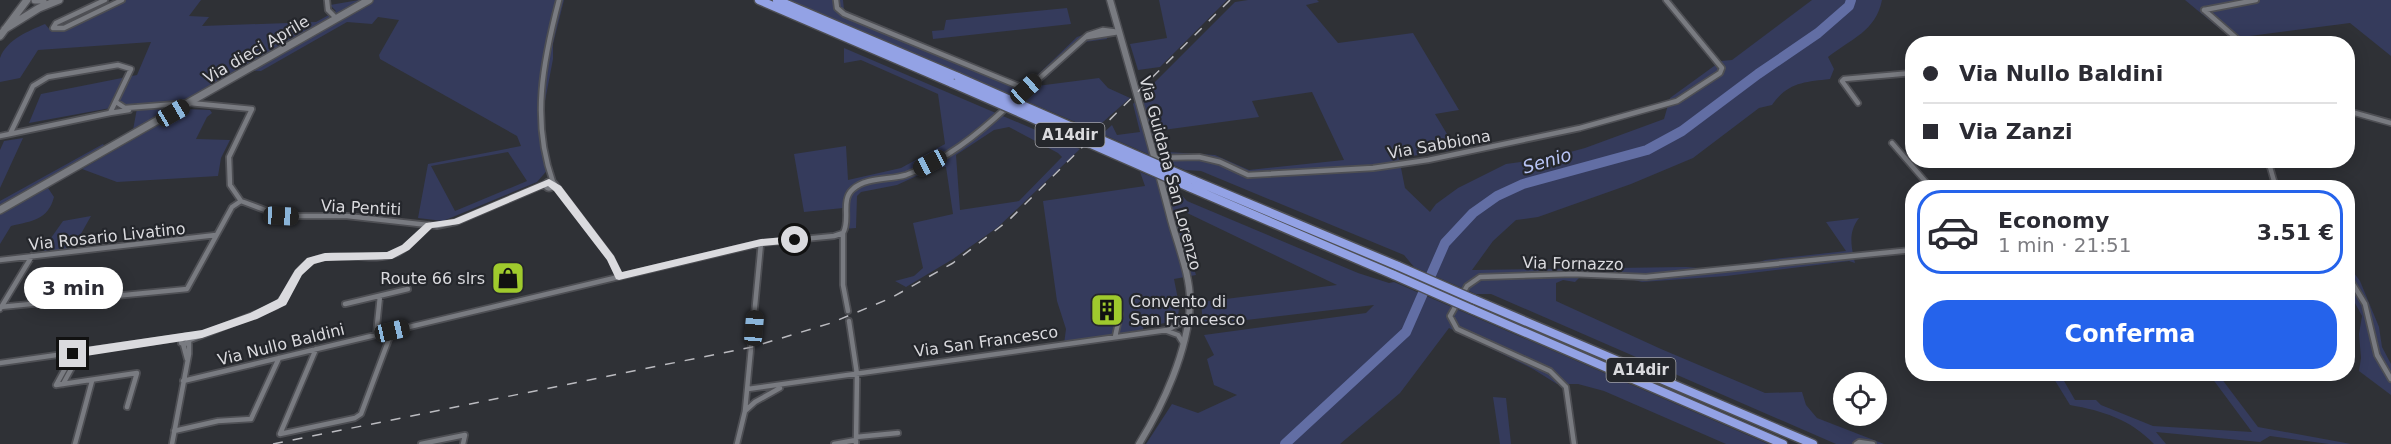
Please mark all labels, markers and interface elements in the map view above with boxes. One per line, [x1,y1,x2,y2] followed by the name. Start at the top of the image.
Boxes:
[200,11,313,87] street label: Via dieci Aprile
[1959,61,2163,86] text: Via Nullo Baldini
[1007,70,1045,108] car
[1135,74,1206,272] street label: Via Guidana San Lorenzo
[153,96,193,130] car
[1959,119,2073,144] text: Via Zanzi
[1036,123,1104,147] road number: A14dir
[1386,126,1492,163] street label: Via Sabbiona
[1520,144,1574,177] water label: Senio
[910,147,950,179] car
[320,196,402,219] street label: Via Pentiti
[1926,205,1980,259] icon: car
[263,206,299,226] car
[1998,208,2109,233] text: Economy
[28,219,186,254] street label: Via Rosario Livatino
[2257,220,2334,245] text: 3.51 €
[781,226,808,253] route start
[1998,233,2132,257] text: 1 min · 21:51
[1522,253,1624,274] street label: Via Fornazzo
[490,260,526,296] shop icon: Route 66 slrs
[23,267,122,309] callout: 3 min
[380,269,485,288] place label: Route 66 slrs
[42,276,105,300] text: 3 min
[1089,292,1125,328] building icon: Convento di San Francesco
[1130,292,1245,329] place label: Convento di San Francesco
[1923,300,2337,369] button: Conferma
[743,309,765,347] car
[372,318,412,344] car
[216,320,347,369] street label: Via Nullo Baldini
[913,322,1059,361] street label: Via San Francesco
[59,340,86,367] route end
[1606,358,1676,382] road number: A14dir
[1833,372,1887,426] map controls
[1833,372,1887,426] button: locate

